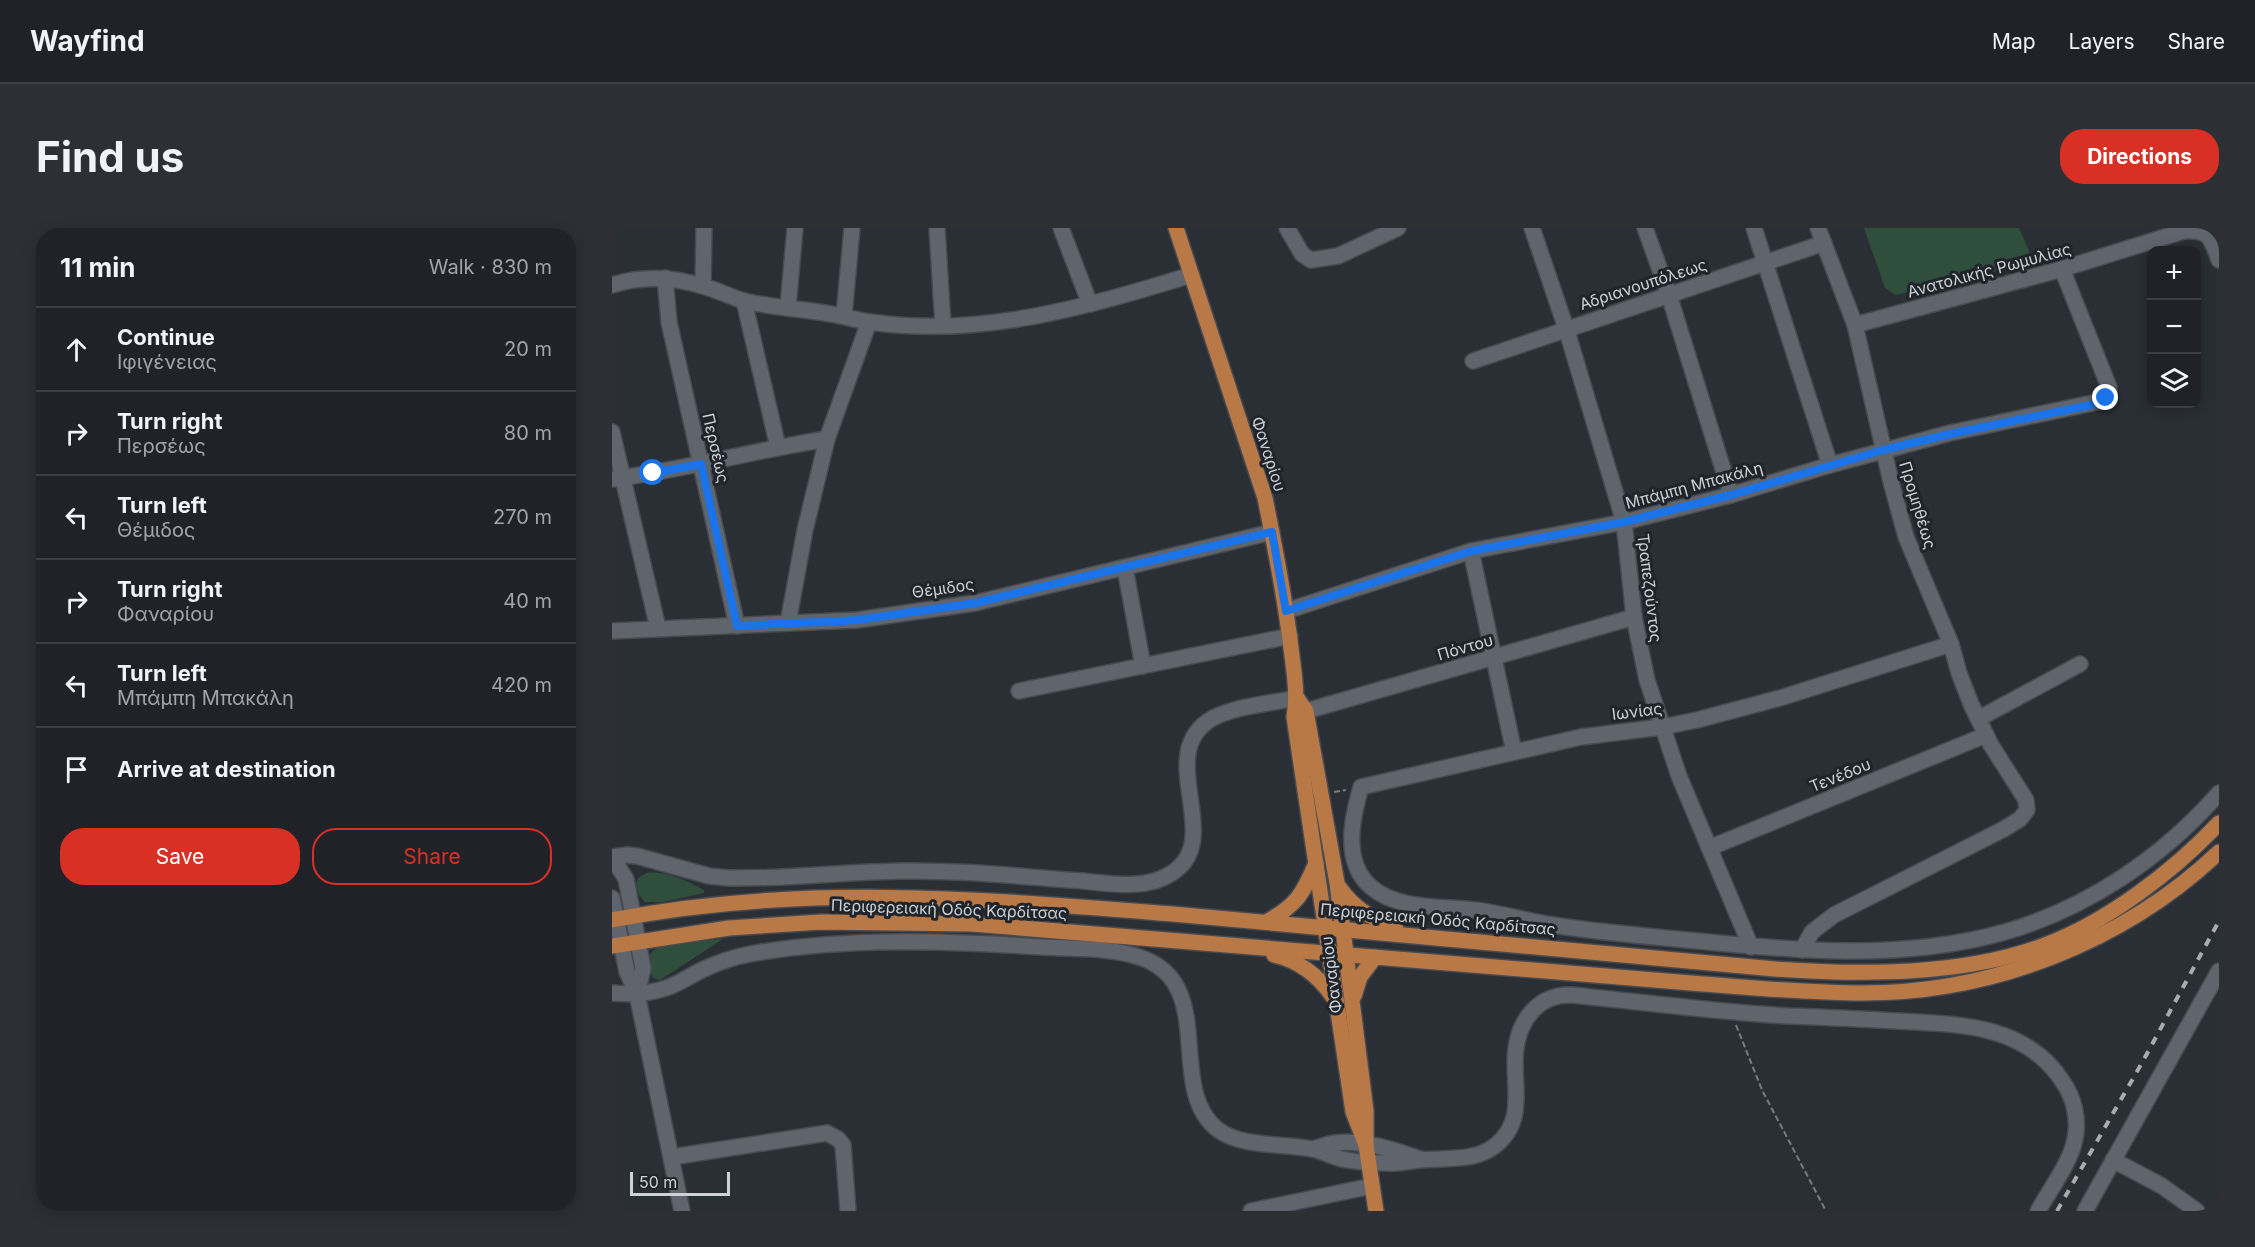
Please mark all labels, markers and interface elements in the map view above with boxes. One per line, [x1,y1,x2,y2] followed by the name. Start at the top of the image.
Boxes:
[30,24,145,58] text: Wayfind
[1992,29,2036,54] text: Map
[2069,29,2135,54] text: Layers
[2168,29,2225,54] text: Share
[2060,129,2219,184] button: Directions
[36,131,184,182] text: Find us
[1905,239,2073,301] street label: Ανατολικής Ρωμυλίας
[2147,246,2201,408] map controls
[2147,246,2201,300] button: +
[60,252,136,283] text: 11 min
[1577,254,1709,314] street label: Αδριανουπόλεως
[429,255,552,279] text: Walk · 830 m
[2147,300,2201,354] button: −
[117,324,215,350] text: Continue
[60,333,93,366] icon: ahead
[504,337,552,361] text: 20 m
[117,350,217,374] text: Ιφιγένειας
[2147,354,2201,408] button: layers
[2092,384,2118,410] route end
[117,408,223,434] text: Turn right
[698,411,734,485] street label: Περσέως
[1247,414,1291,494] street label: Φαναρίου
[60,417,93,450] icon: right
[504,421,552,445] text: 80 m
[117,434,206,458] text: Περσέως
[1623,457,1765,513] street label: Μπάμπη Μπακάλη
[639,459,665,485] route start
[1895,459,1941,551] street label: Προμηθέως
[117,492,207,518] text: Turn left
[60,501,93,534] icon: left
[493,505,552,529] text: 270 m
[117,518,195,542] text: Θέμιδος
[1633,532,1667,644] street label: Τραπεζούντος
[911,574,975,602] street label: Θέμιδος
[117,576,223,602] text: Turn right
[60,585,93,618] icon: right
[503,589,552,613] text: 40 m
[117,602,214,626] text: Φαναρίου
[1435,630,1495,664] street label: Πόντου
[117,660,207,686] text: Turn left
[60,669,93,702] icon: left
[491,673,552,697] text: 420 m
[117,686,294,710] text: Μπάμπη Μπακάλη
[1611,698,1663,724] street label: Ιωνίας
[60,753,93,786] icon: arrive
[1807,754,1873,796] street label: Τενέδου
[117,756,336,782] text: Arrive at destination
[60,828,300,885] button: Save
[312,828,552,885] button: Share
[831,895,1067,923] street label: Περιφερειακή Οδός Καρδίτσας
[1319,899,1557,939] street label: Περιφερειακή Οδός Καρδίτσας
[1316,935,1346,1015] street label: Φαναρίου
[630,1169,730,1196] scale bar
[639,1172,677,1192] text: 50 m

